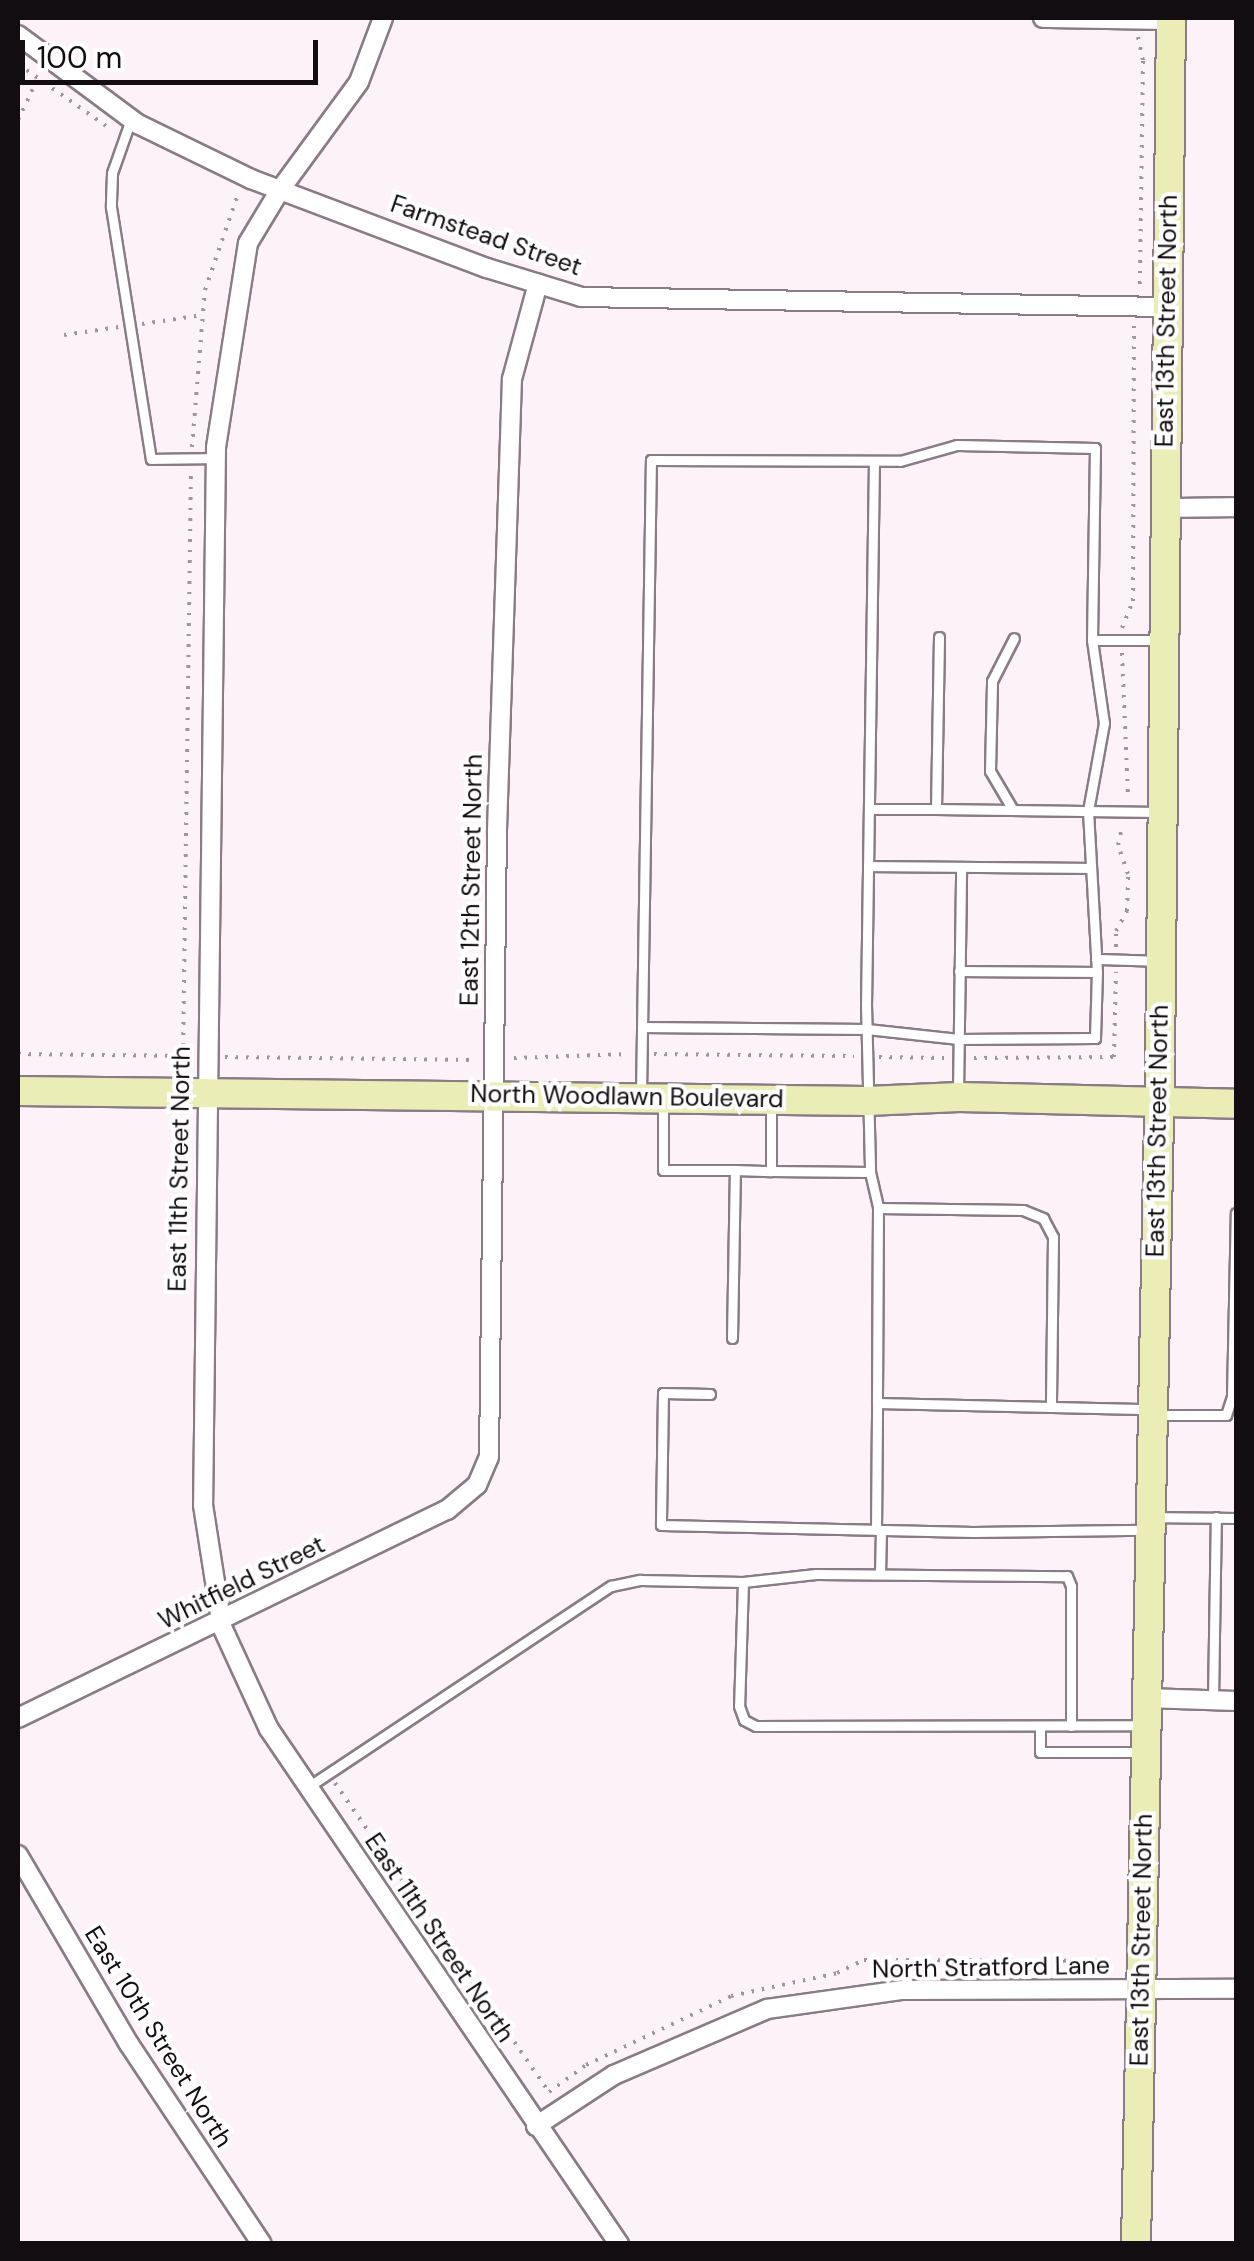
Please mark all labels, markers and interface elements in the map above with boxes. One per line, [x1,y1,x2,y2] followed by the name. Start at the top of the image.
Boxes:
[25,20,322,82] scale bar
[37,38,122,77] text: 100 m
[387,189,585,283] street label: Farmstead Street
[1150,194,1184,448] street label: East 13th Street North
[455,754,489,1006] street label: East 12th Street North
[1141,1004,1175,1258] street label: East 13th Street North
[163,1046,197,1292] street label: East 11th Street North
[470,1079,784,1115] street label: North Woodlawn Boulevard
[154,1530,330,1636] street label: Whitfield Street
[1125,1813,1159,2067] street label: East 13th Street North
[358,1828,520,2048] street label: East 11th Street North
[78,1921,238,2153] street label: East 10th Street North
[872,1951,1110,1985] street label: North Stratford Lane

